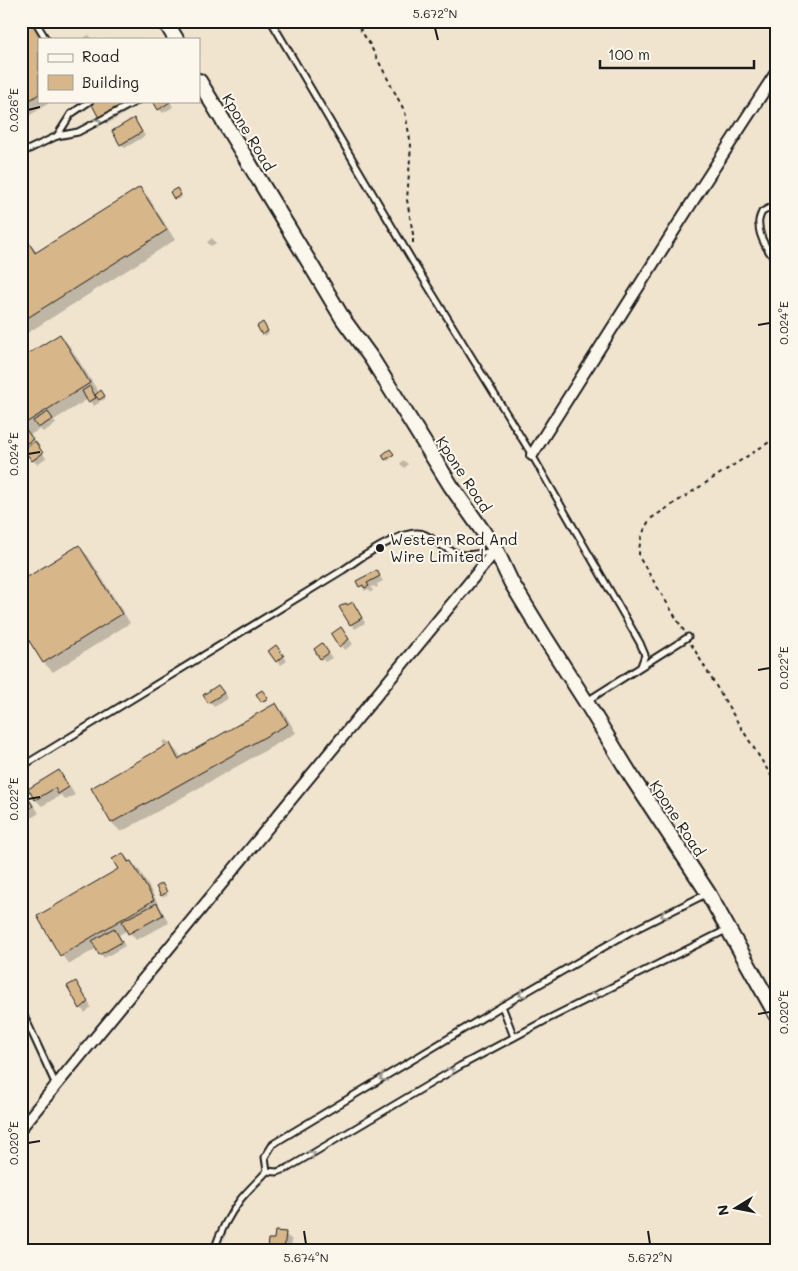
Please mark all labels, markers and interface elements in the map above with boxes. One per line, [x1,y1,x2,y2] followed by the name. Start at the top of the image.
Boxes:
[413,5,457,21] text: 5.672°N
[38,38,200,102] legend
[600,38,754,70] scale bar
[608,44,650,64] text: 100 m
[82,46,119,66] text: Road
[82,72,139,92] text: Building
[5,88,21,132] text: 0.026°E
[218,90,280,174] street label: Kpone Road
[93,118,102,128] one-way arrow
[775,301,791,345] text: 0.024°E
[5,432,21,476] text: 0.024°E
[432,432,496,516] street label: Kpone Road
[390,529,517,566] place label: Western Rod And Wire Limited
[374,542,386,554] marker: Western Rod And Wire Limited
[775,646,791,690] text: 0.022°E
[646,776,710,860] street label: Kpone Road
[5,777,21,821] text: 0.022°E
[660,909,669,919] one-way arrow
[519,988,528,998] one-way arrow
[775,990,791,1034] text: 0.020°E
[590,992,599,1002] one-way arrow
[446,1068,455,1078] one-way arrow
[380,1071,389,1081] one-way arrow
[5,1121,21,1165] text: 0.020°E
[306,1151,315,1161] one-way arrow
[710,1184,760,1234] north arrow
[712,1203,733,1217] text: N
[284,1249,329,1265] text: 5.674°N
[628,1249,672,1265] text: 5.672°N

